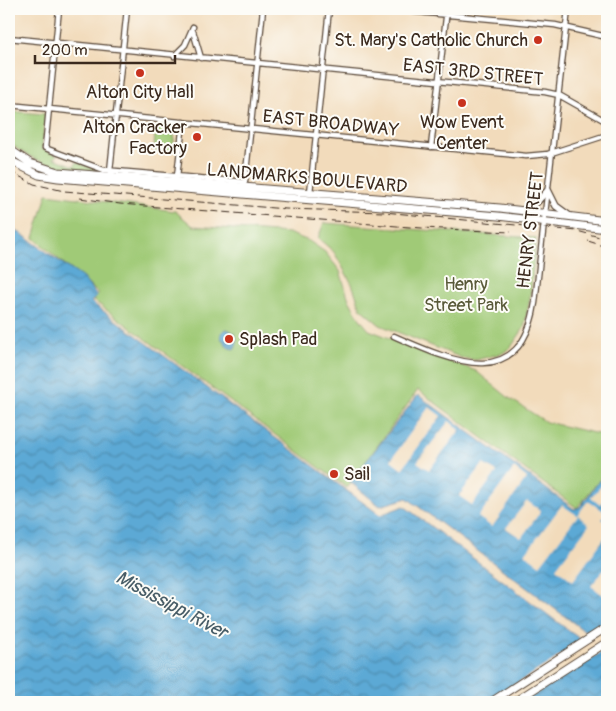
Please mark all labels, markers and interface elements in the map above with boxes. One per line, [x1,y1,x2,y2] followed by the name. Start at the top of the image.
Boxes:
[334,29,528,52] place label: St. Mary's Catholic Church
[35,32,175,64] scale bar
[532,34,544,46] marker: St. Mary's Catholic Church
[42,41,87,60] text: 200 m
[402,54,544,91] street label: EAST 3RD STREET
[134,67,146,79] marker: Alton City Hall
[86,81,194,104] place label: Alton City Hall
[456,97,468,109] marker: Wow Event Center
[262,105,401,142] street label: EAST BROADWAY
[420,111,505,155] place label: Wow Event Center
[82,116,188,160] place label: Alton Cracker Factory
[191,131,203,143] marker: Alton Cracker Factory
[206,158,408,199] street label: LANDMARKS BOULEVARD
[512,170,549,290] street label: HENRY STREET
[424,273,509,317] park label: Henry Street Park
[239,328,317,351] place label: Splash Pad
[223,333,235,345] marker: Splash Pad
[344,463,370,486] place label: Sail
[328,468,340,480] marker: Sail
[112,565,233,645] water label: Mississippi River

